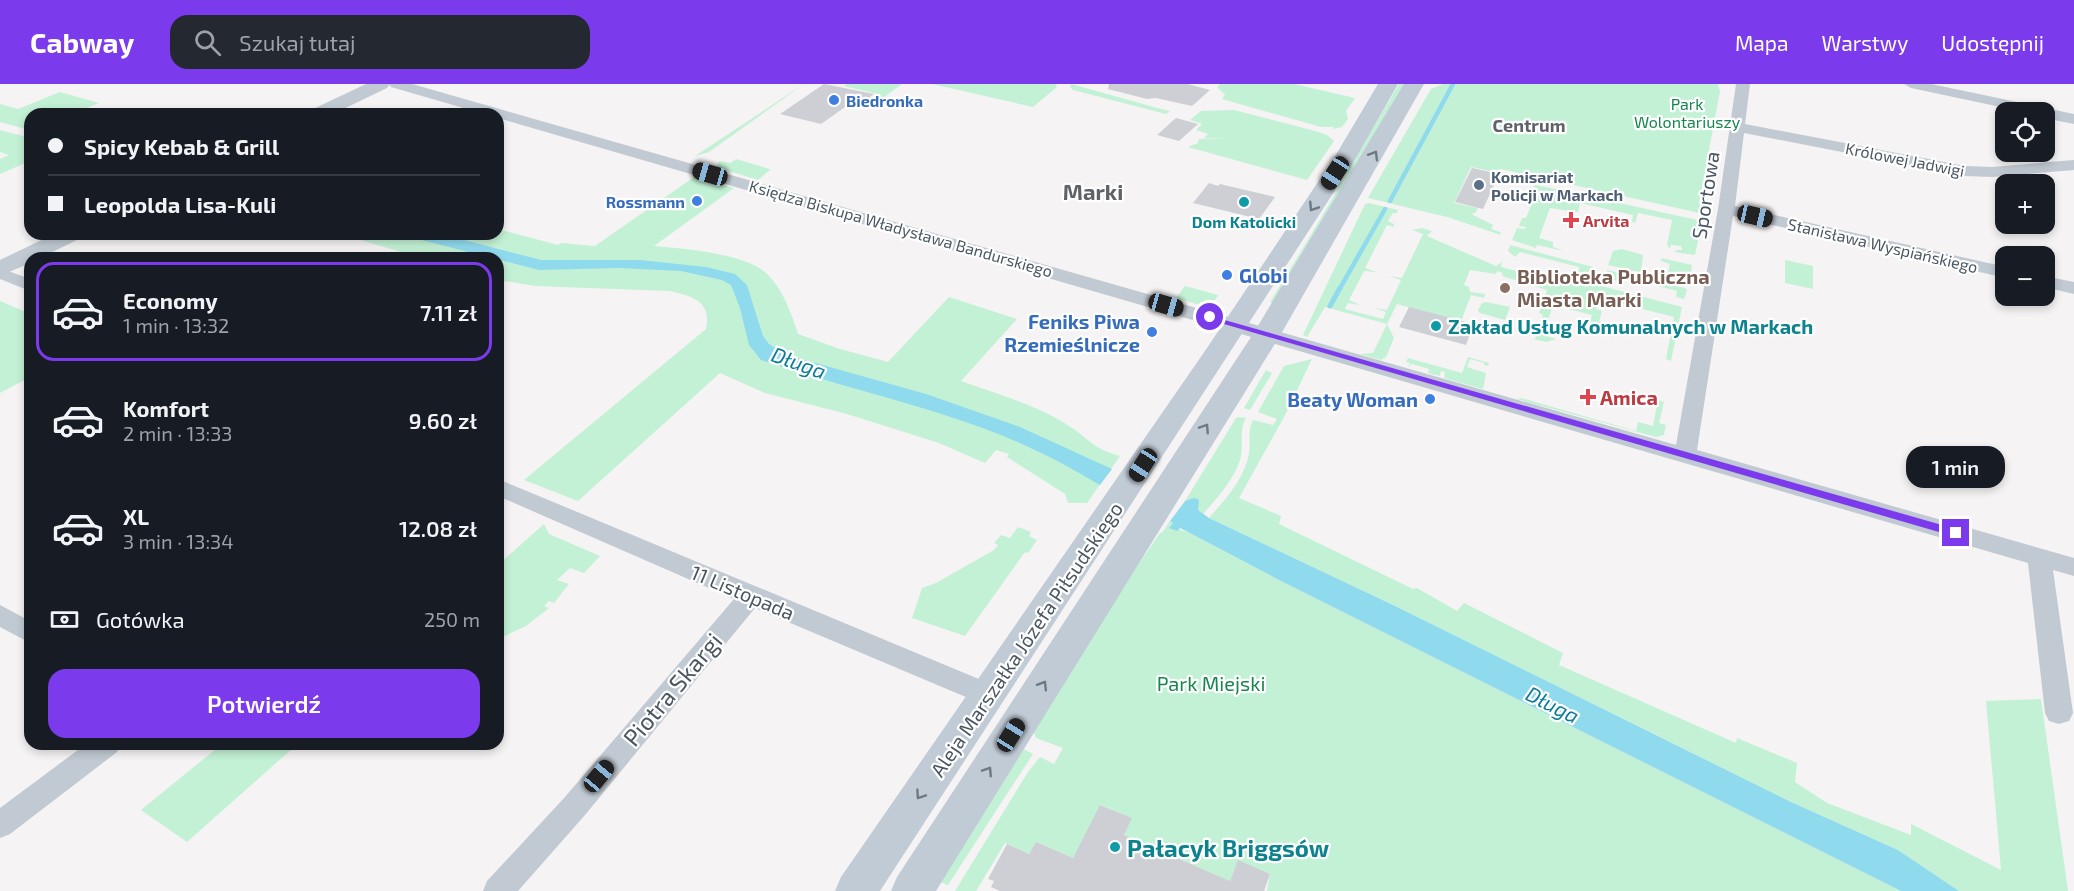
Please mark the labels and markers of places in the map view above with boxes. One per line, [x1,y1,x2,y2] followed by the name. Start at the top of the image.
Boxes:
[846,91,923,110] place label: Biedronka
[827,93,841,107] marker: Biedronka
[1491,167,1623,204] place label: Komisariat Policji w Markach
[1472,178,1486,192] marker: Komisariat Policji w Markach
[606,192,685,211] place label: Rossmann
[690,194,704,208] marker: Rossmann
[1237,195,1251,209] marker: Dom Katolicki
[1583,211,1629,230] place label: Arvita
[1192,212,1296,231] place label: Dom Katolicki
[1564,213,1578,227] marker: Arvita
[1239,263,1288,287] place label: Globi
[1517,264,1710,311] place label: Biblioteka Publiczna Miasta Marki
[1220,268,1234,282] marker: Globi
[1498,281,1512,295] marker: Biblioteka Publiczna Miasta Marki
[1004,309,1140,356] place label: Feniks Piwa Rzemieślnicze
[1448,314,1813,339] place label: Zakład Usług Komunalnych w Markach
[1429,319,1443,333] marker: Zakład Usług Komunalnych w Markach
[1145,325,1159,339] marker: Feniks Piwa Rzemieślnicze
[1600,385,1658,409] place label: Amica
[1287,387,1418,412] place label: Beaty Woman
[1581,390,1595,404] marker: Amica
[1423,392,1437,406] marker: Beaty Woman
[1127,833,1330,862] place label: Pałacyk Briggsów
[1108,840,1122,854] marker: Pałacyk Briggsów

